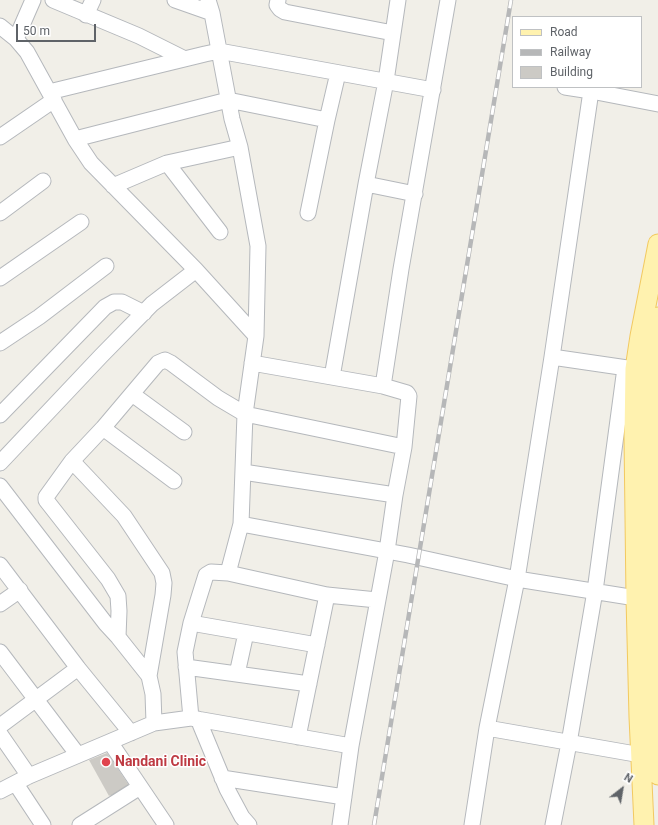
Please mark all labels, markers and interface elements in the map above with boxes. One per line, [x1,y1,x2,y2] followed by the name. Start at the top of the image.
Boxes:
[18,16,98,42] scale bar
[512,16,642,88] legend
[23,24,50,38] text: 50 m
[550,25,578,39] text: Road
[550,45,591,59] text: Railway
[550,65,593,79] text: Building
[115,754,206,770] place label: Nandani Clinic
[100,756,112,768] marker: Nandani Clinic
[602,769,642,809] north arrow
[622,771,635,786] text: N

